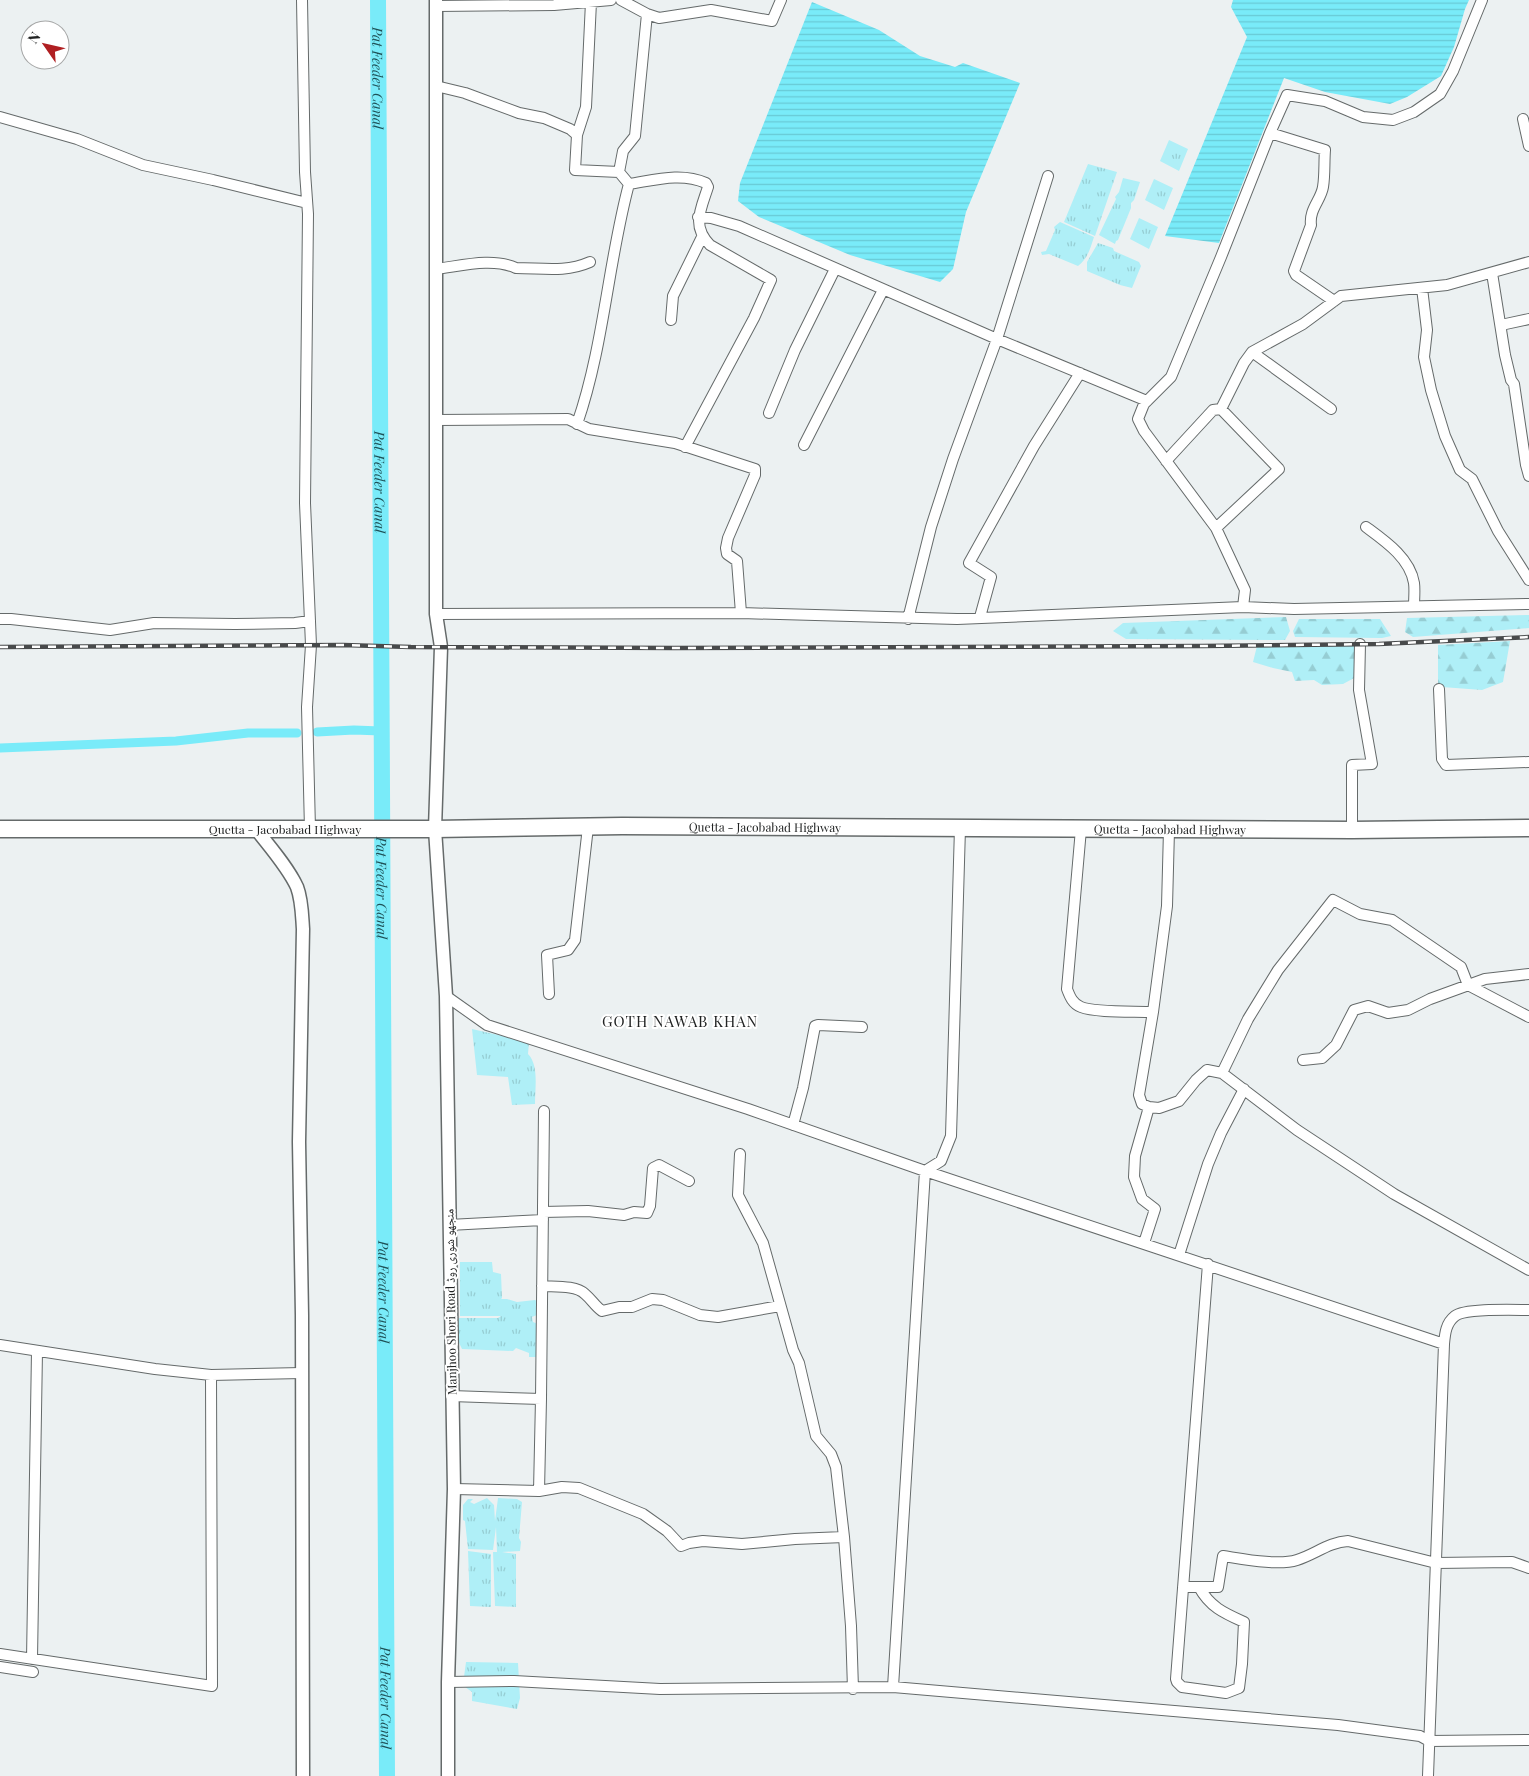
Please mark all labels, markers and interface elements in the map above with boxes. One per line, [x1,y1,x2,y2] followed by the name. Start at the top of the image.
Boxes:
[20,20,70,70] north arrow
[369,26,388,130] water label: Pat Feeder Canal
[23,28,45,47] text: N
[371,430,390,534] water label: Pat Feeder Canal
[689,818,841,835] street label: Quetta - Jacobabad Highway
[209,821,361,837] street label: Quetta - Jacobabad Highway
[1094,821,1246,837] street label: Quetta - Jacobabad Highway
[373,836,392,940] water label: Pat Feeder Canal
[602,1011,758,1031] district label: GOTH NAWAB KHAN
[440,1209,460,1395] street label: Manjhoo Shori Road منجھو شوری روڈ
[375,1240,394,1344] water label: Pat Feeder Canal
[377,1646,396,1750] water label: Pat Feeder Canal

